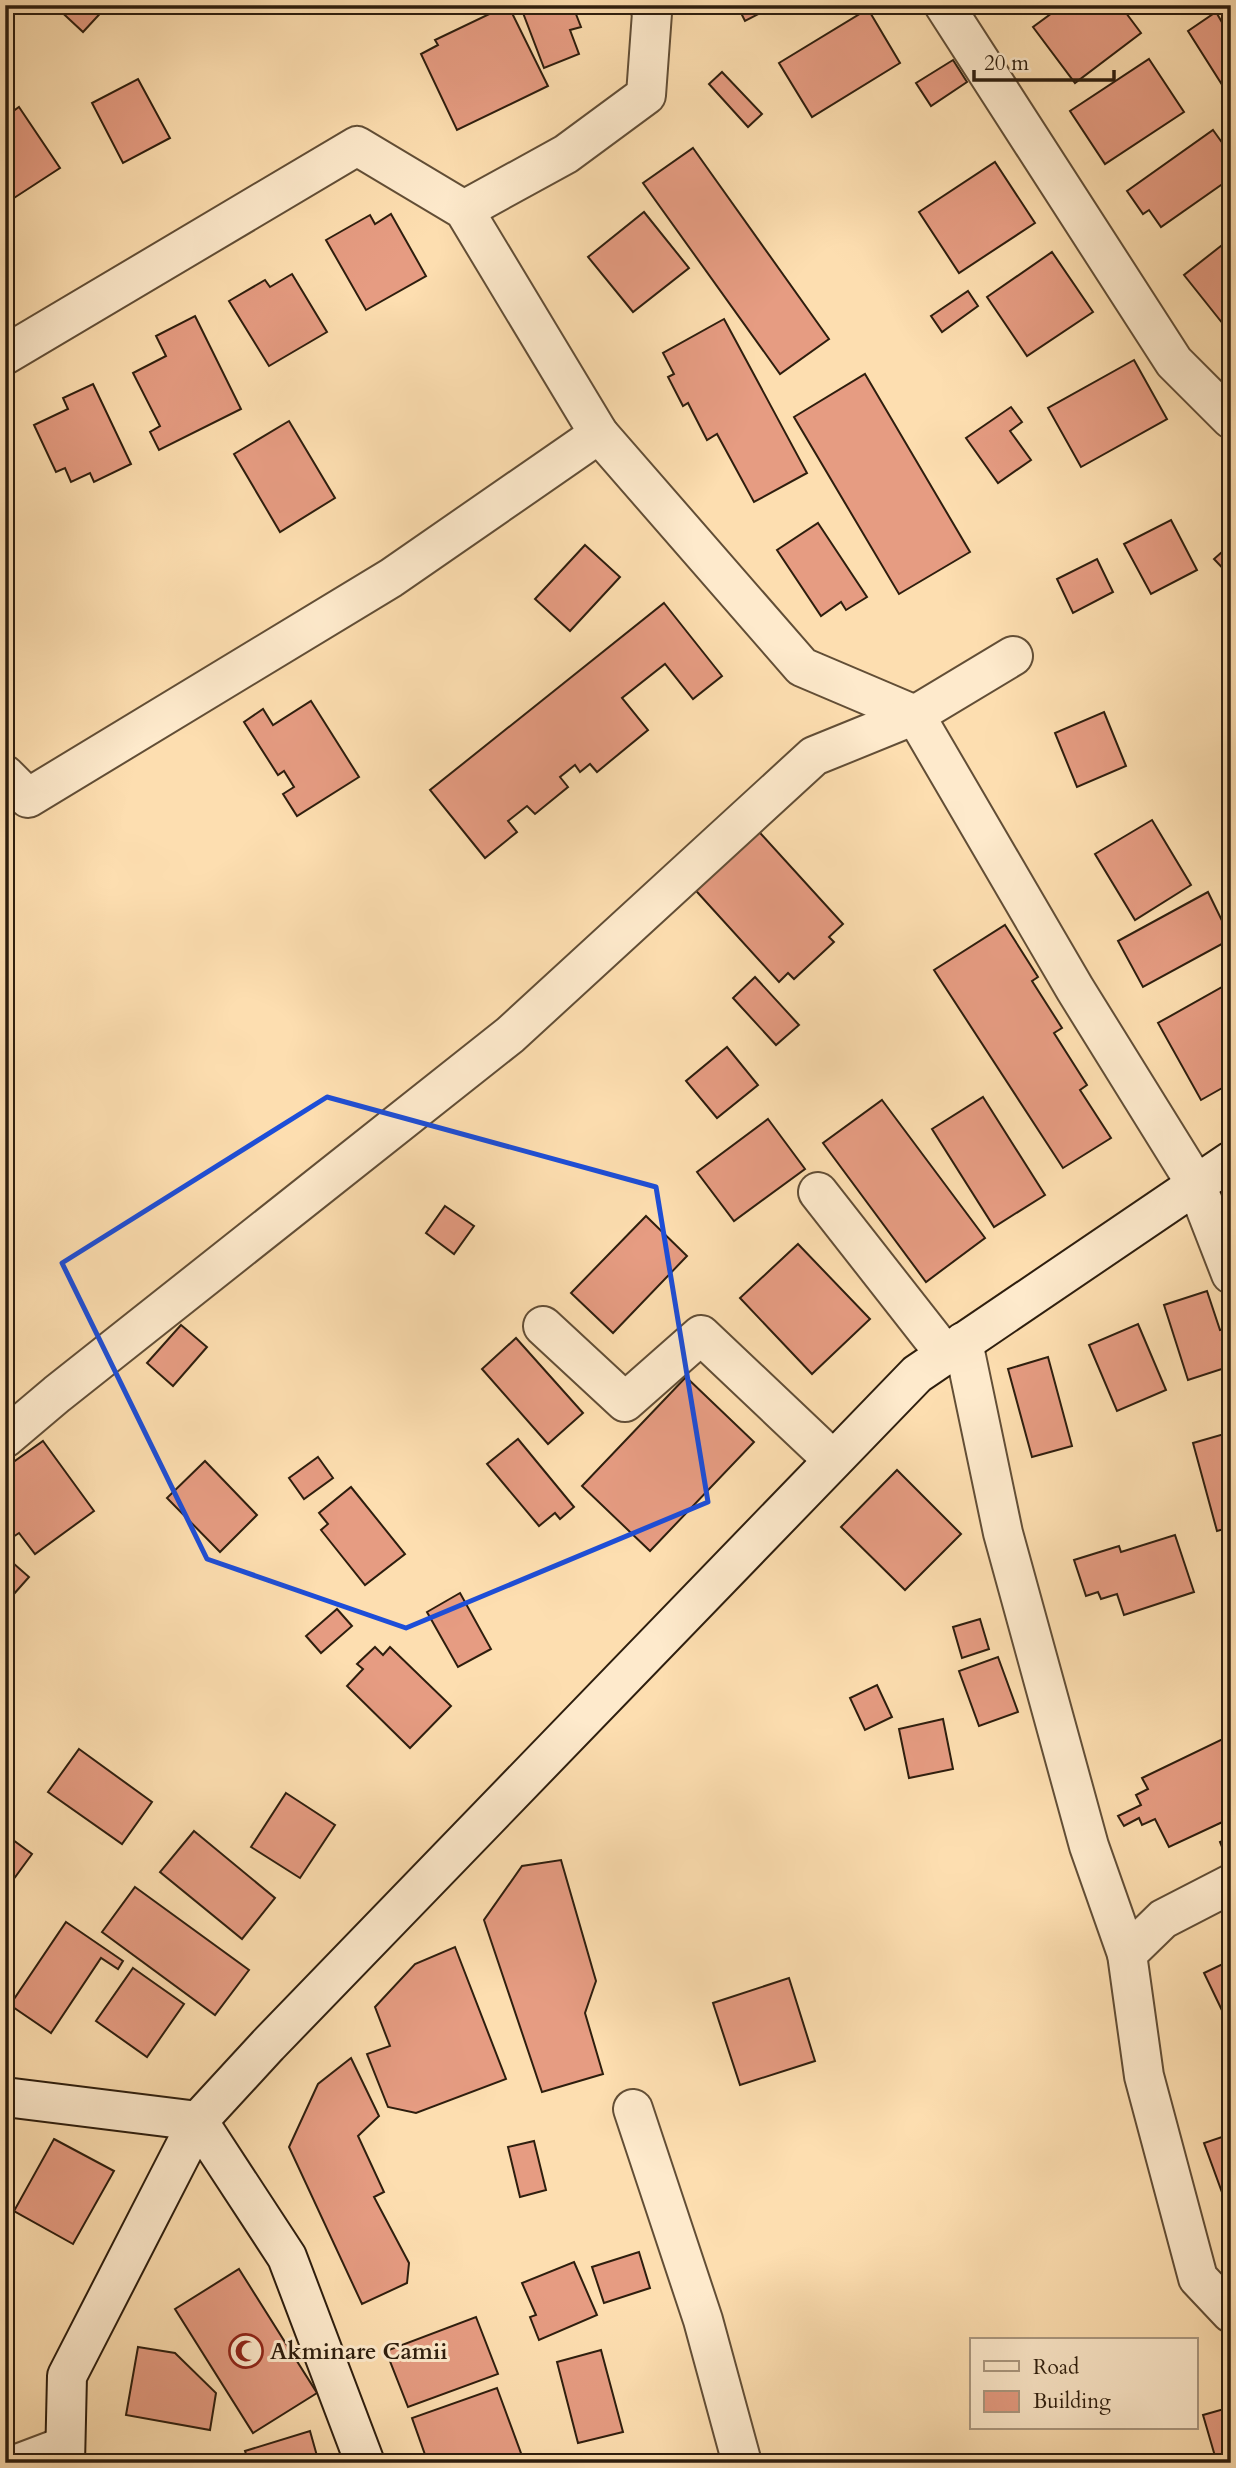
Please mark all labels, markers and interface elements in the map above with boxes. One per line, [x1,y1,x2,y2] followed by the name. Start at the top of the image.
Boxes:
[974,38,1114,82] scale bar
[984,49,1029,78] text: 20 m
[227,2332,265,2370] mosque icon: Akminare Camii
[270,2336,448,2367] place label: Akminare Camii
[970,2338,1198,2430] legend
[1033,2353,1079,2382] text: Road
[1033,2387,1111,2416] text: Building

